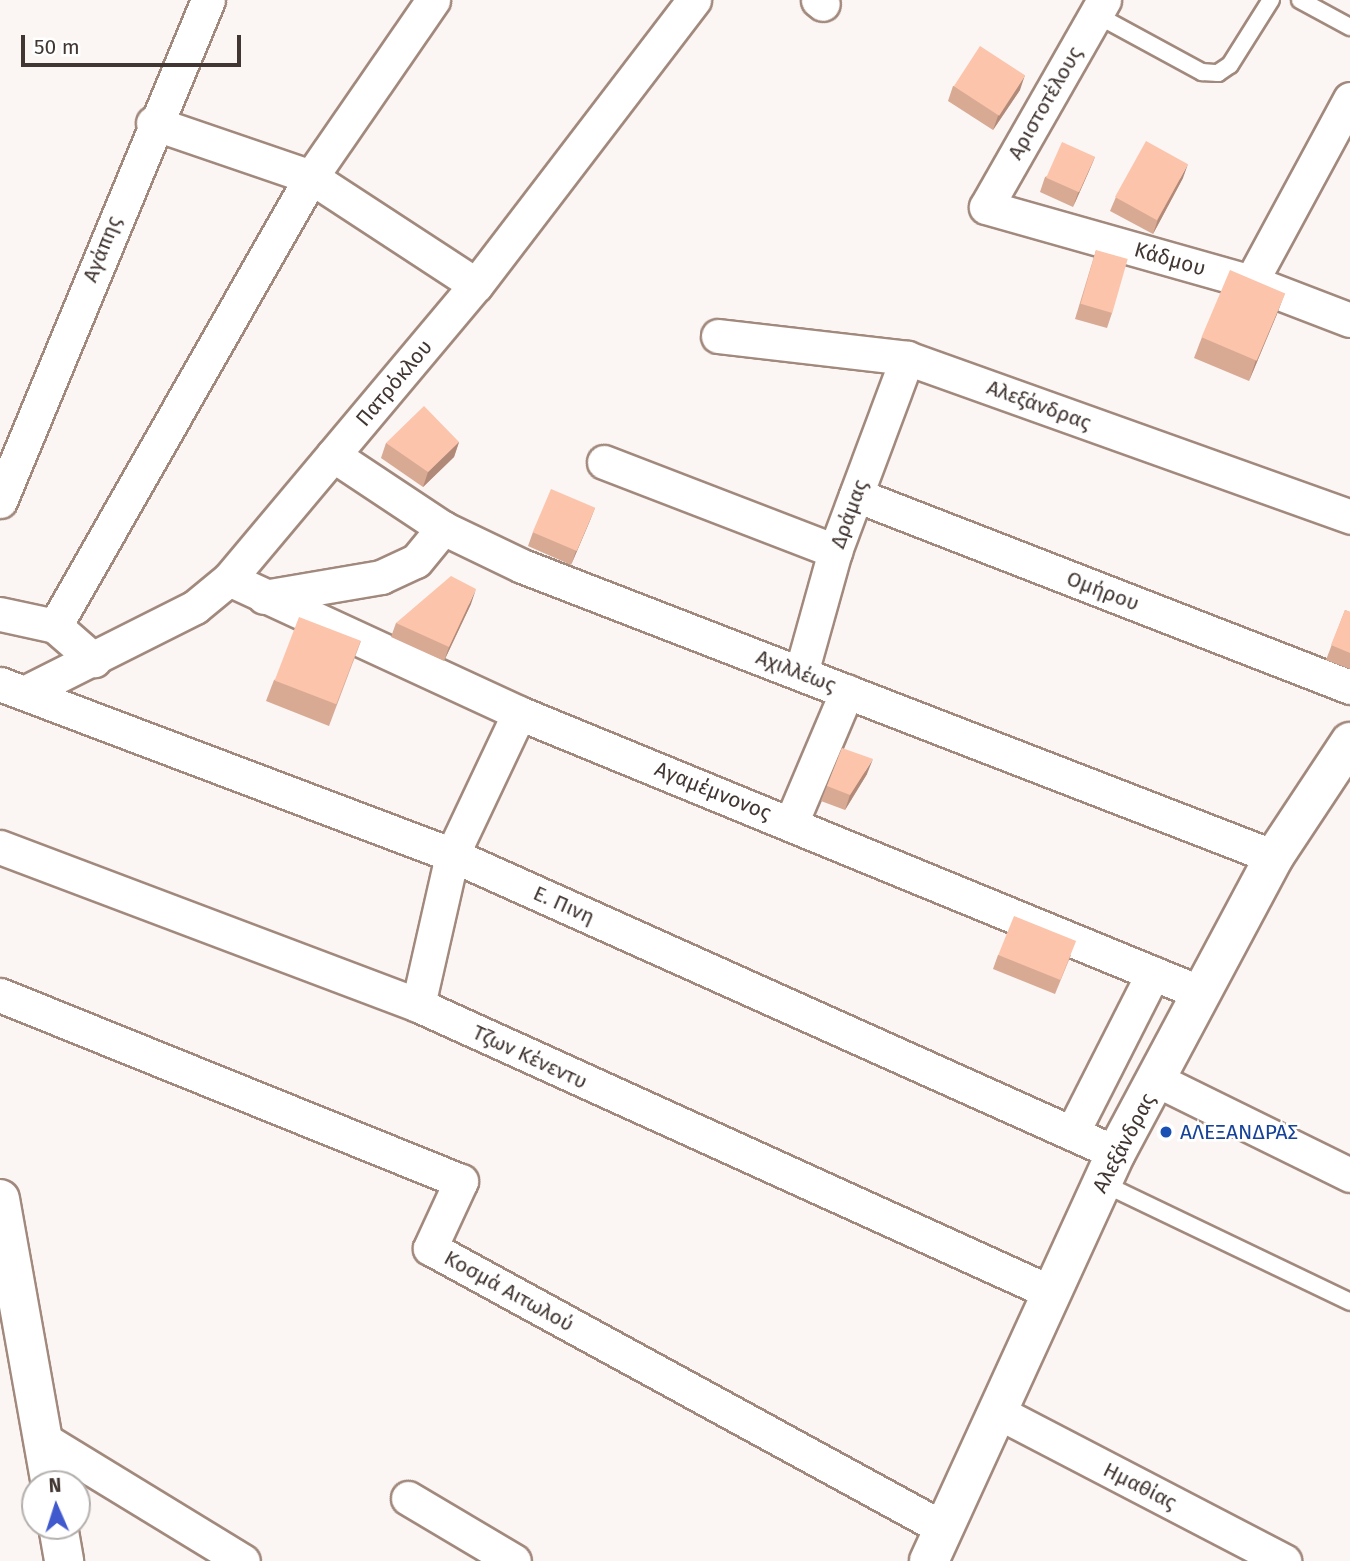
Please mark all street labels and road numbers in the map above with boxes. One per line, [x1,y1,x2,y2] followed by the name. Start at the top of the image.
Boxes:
[1003,42,1087,164] street label: Αριστοτέλους
[77,212,127,286] street label: Αγάπης
[1131,237,1209,281] street label: Κάδμου
[351,335,437,431] street label: Πατρόκλου
[983,375,1095,435] street label: Αλεξάνδρας
[825,476,873,552] street label: Δράμας
[1063,566,1143,616] street label: Ομήρου
[753,644,839,698] street label: Αχιλλέως
[651,756,775,826] street label: Αγαμέμνονος
[529,880,599,930] street label: Ε. Πινη
[469,1019,591,1095] street label: Τζων Κένεντυ
[1087,1089,1161,1197] street label: Αλεξάνδρας
[440,1245,578,1337] street label: Κοσμά Αιτωλού
[1099,1457,1181,1515] street label: Ημαθίας

